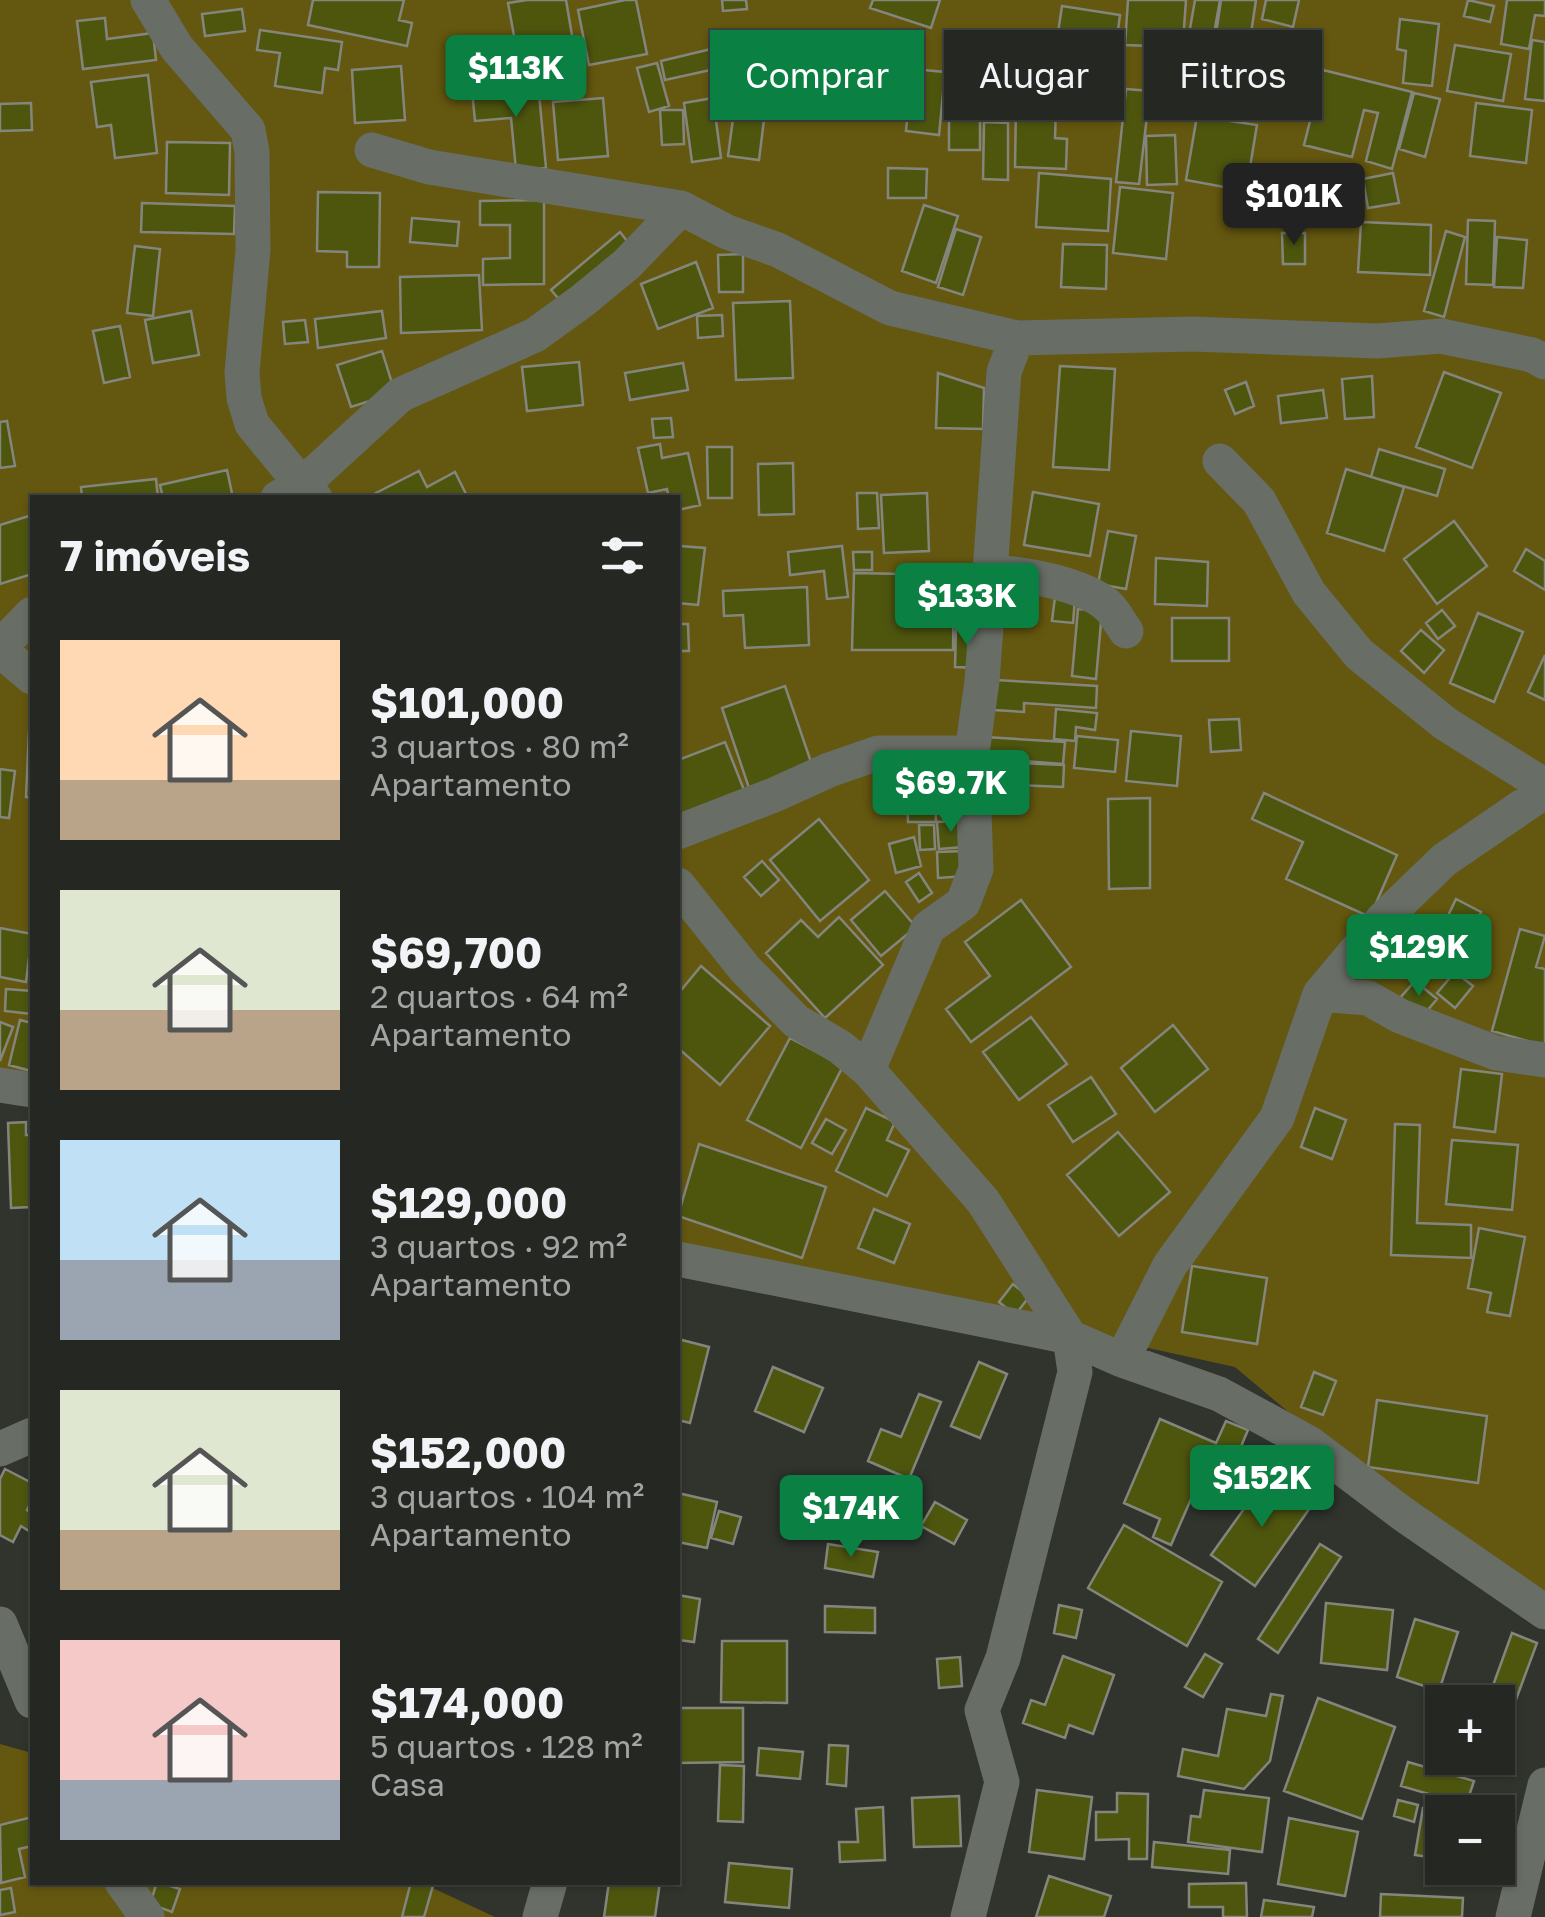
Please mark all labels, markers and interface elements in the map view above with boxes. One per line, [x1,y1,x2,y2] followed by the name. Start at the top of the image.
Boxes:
[710,30,924,120] chip: Comprar
[944,30,1124,120] chip: Alugar
[1144,30,1322,120] chip: Filtros
[446,35,586,120] pin: $113K
[467,48,565,86] text: $113K
[1224,163,1364,248] pin: $101K
[1245,176,1343,214] text: $101K
[595,528,650,583] icon: filters
[60,530,250,580] text: 7 imóveis
[897,563,1037,648] pin: $133K
[917,576,1017,614] text: $133K
[370,677,564,727] text: $101,000
[140,680,260,800] icon: home
[370,727,629,765] text: 3 quartos · 80 m²
[870,750,1032,835] pin: $69.7K
[895,763,1007,801] text: $69.7K
[370,765,571,803] text: Apartamento
[1349,914,1489,999] pin: $129K
[370,927,542,977] text: $69,700
[1369,927,1469,965] text: $129K
[140,930,260,1050] icon: home
[370,977,628,1015] text: 2 quartos · 64 m²
[370,1015,571,1053] text: Apartamento
[370,1177,567,1227] text: $129,000
[140,1180,260,1300] icon: home
[370,1227,627,1265] text: 3 quartos · 92 m²
[370,1265,571,1303] text: Apartamento
[370,1427,566,1477] text: $152,000
[140,1430,260,1550] icon: home
[1192,1445,1332,1530] pin: $152K
[1212,1458,1312,1496] text: $152K
[781,1475,921,1560] pin: $174K
[370,1477,644,1515] text: 3 quartos · 104 m²
[802,1488,900,1526] text: $174K
[370,1515,571,1553] text: Apartamento
[370,1677,564,1727] text: $174,000
[140,1680,260,1800] icon: home
[1425,1685,1515,1885] map controls
[1425,1685,1515,1775] button: +
[370,1727,643,1765] text: 5 quartos · 128 m²
[370,1765,445,1803] text: Casa
[1425,1795,1515,1885] button: −

